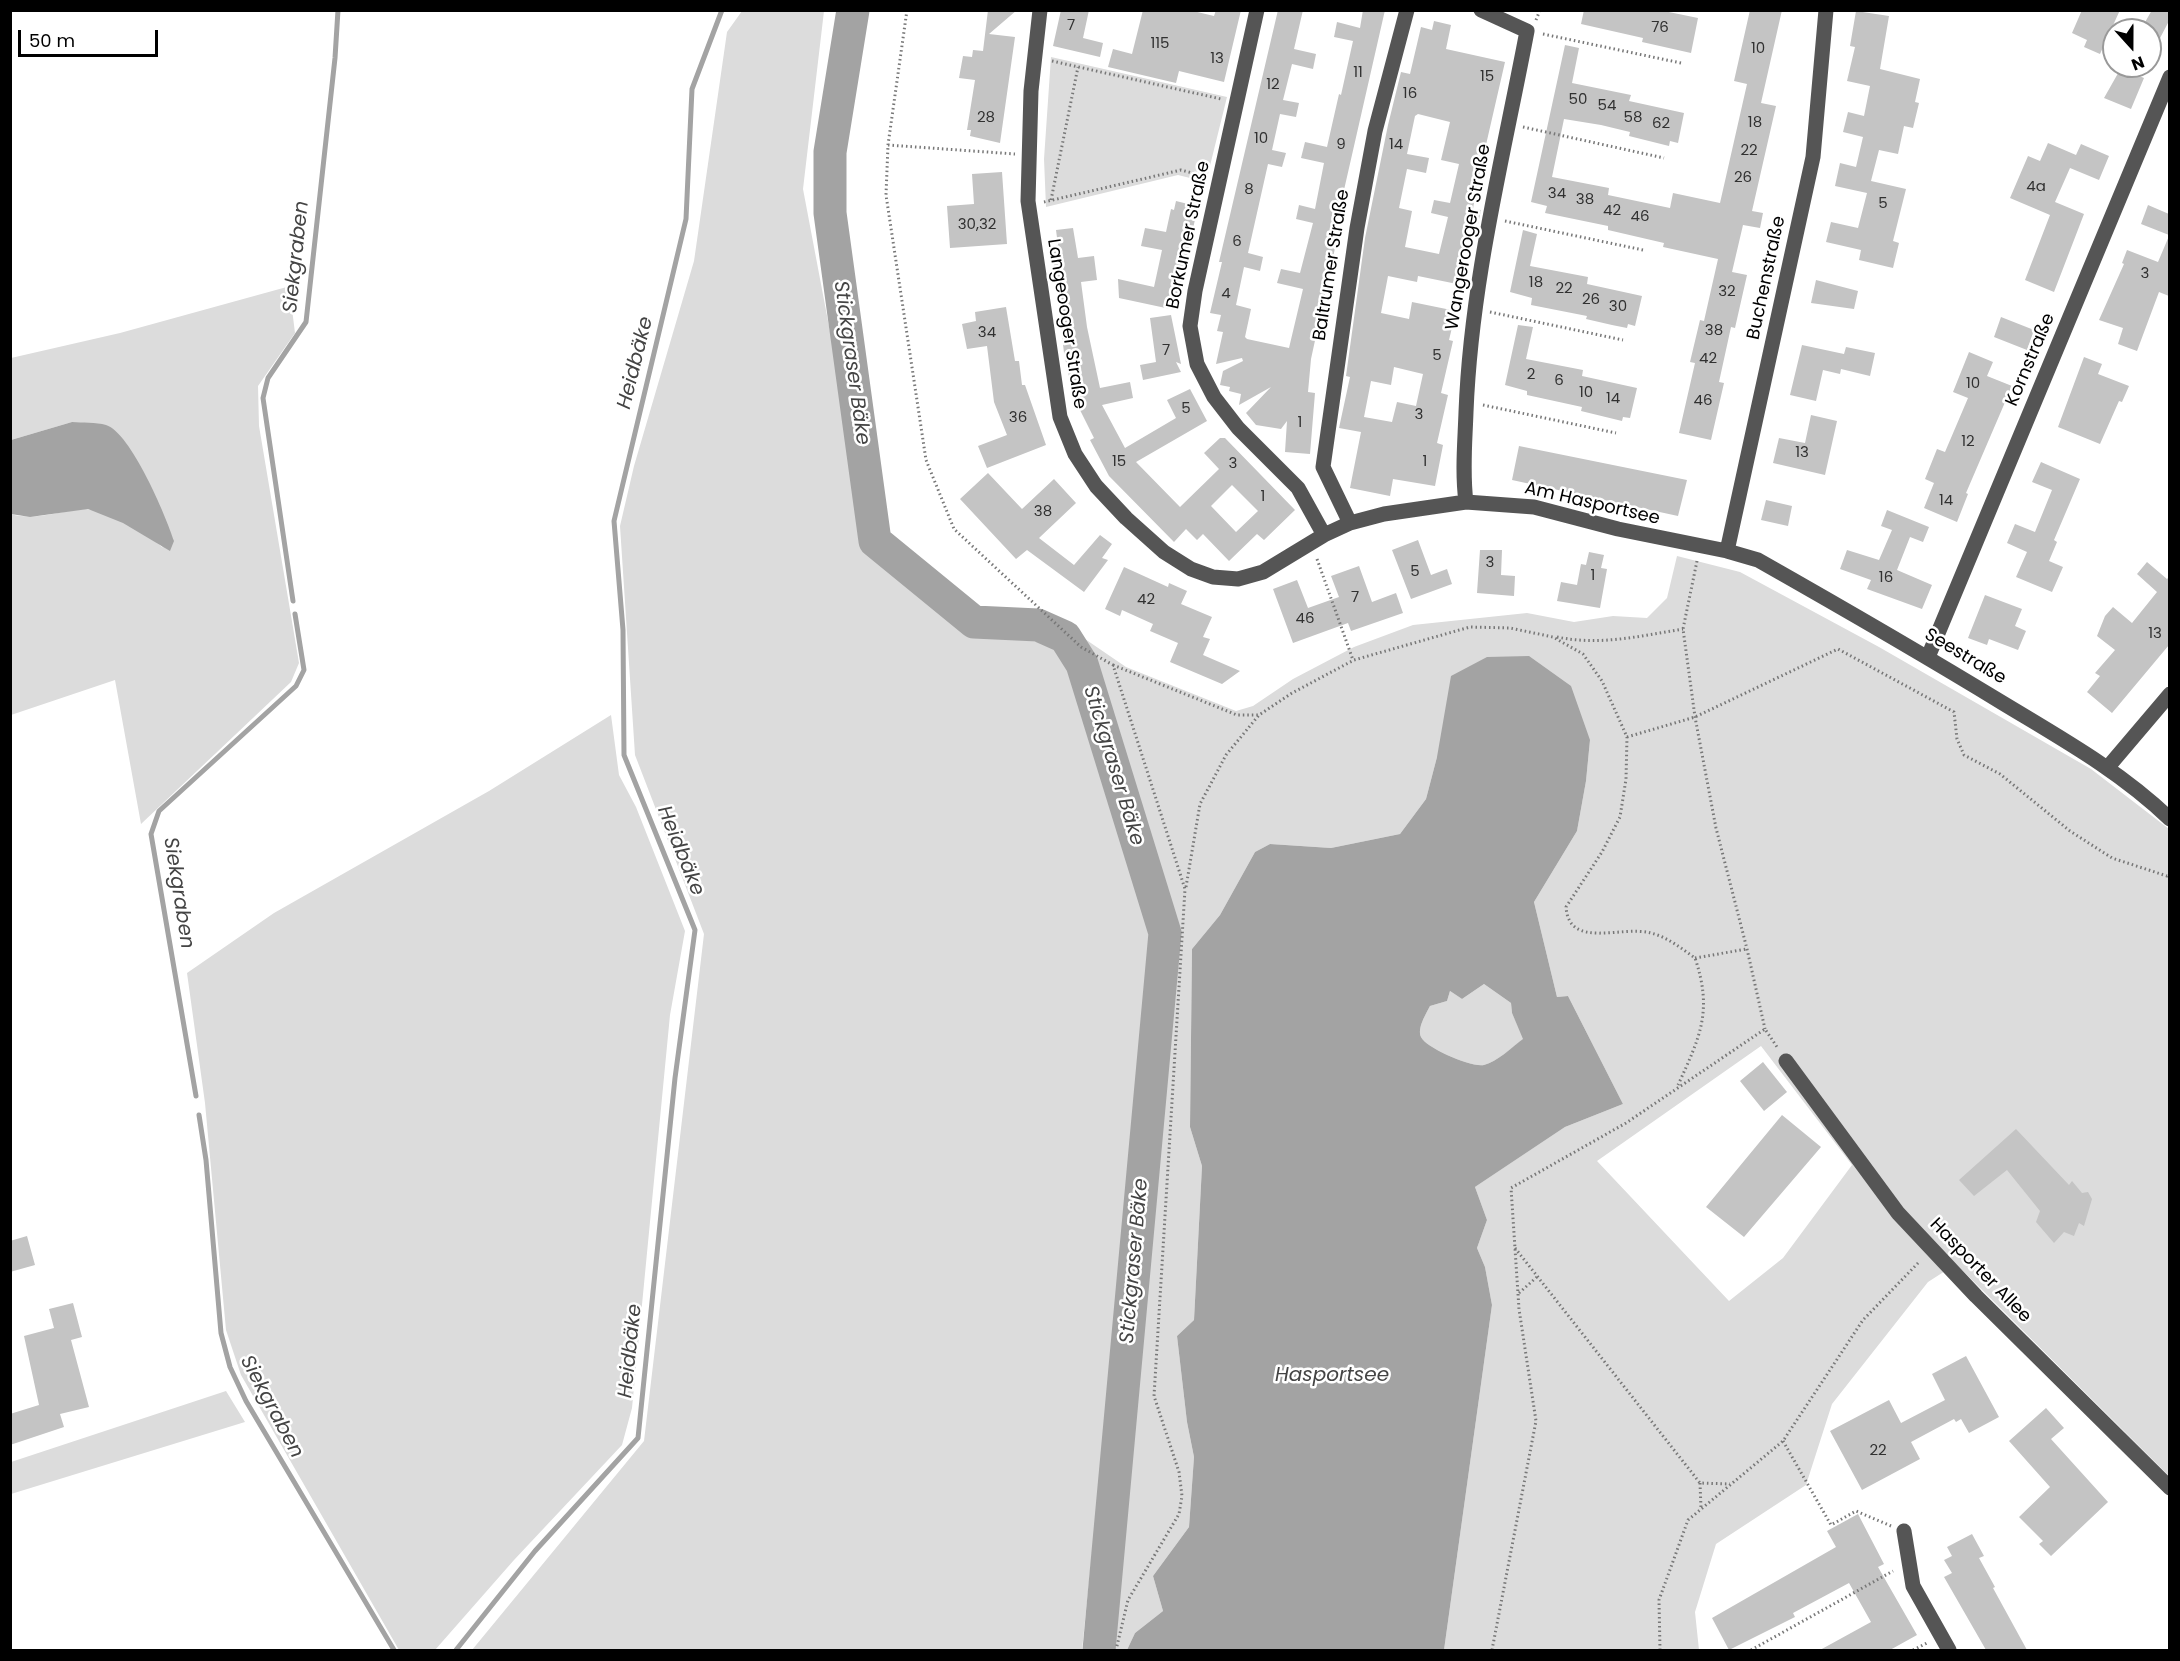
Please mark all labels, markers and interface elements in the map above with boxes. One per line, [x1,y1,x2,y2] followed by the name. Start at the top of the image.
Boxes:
[1067,17,1075,35] house number: 7
[21,18,160,56] scale bar
[2102,18,2162,78] north arrow
[1651,19,1669,37] house number: 76
[29,28,75,53] text: 50 m
[1150,35,1170,53] house number: 115
[1751,40,1765,58] house number: 10
[1210,50,1224,68] house number: 13
[2128,51,2148,76] text: N
[1353,64,1363,82] house number: 11
[1480,68,1494,86] house number: 15
[1266,76,1280,94] house number: 12
[1403,85,1417,103] house number: 16
[1569,91,1587,109] house number: 50
[1598,97,1616,115] house number: 54
[977,109,995,127] house number: 28
[1624,109,1642,127] house number: 58
[1748,114,1762,132] house number: 18
[1652,115,1670,133] house number: 62
[1254,130,1268,148] house number: 10
[1336,136,1346,154] house number: 9
[1389,136,1403,154] house number: 14
[1442,142,1496,332] street label: Wangerooger Straße
[1740,142,1758,160] house number: 22
[1163,159,1215,311] street label: Borkumer Straße
[1734,169,1752,187] house number: 26
[2026,178,2046,196] house number: 4a
[1244,181,1254,199] house number: 8
[1548,185,1566,203] house number: 34
[1309,188,1355,342] street label: Baltrumer Straße
[1576,191,1594,209] house number: 38
[1878,195,1888,213] house number: 5
[279,200,315,314] water label: Siekgraben
[1603,202,1621,220] house number: 42
[1631,208,1649,226] house number: 46
[1743,214,1791,342] street label: Buchenstraße
[958,216,996,234] house number: 30,32
[1232,233,1242,251] house number: 6
[1042,237,1090,411] street label: Langeooger Straße
[2141,265,2149,283] house number: 3
[1529,274,1543,292] house number: 18
[828,279,874,447] water label: Stickgraser Bäke
[1555,280,1573,298] house number: 22
[1718,283,1736,301] house number: 32
[1221,285,1231,303] house number: 4
[1582,291,1600,309] house number: 26
[1609,298,1627,316] house number: 30
[2002,310,2060,410] street label: Kornstraße
[613,314,659,412] water label: Heidbäke
[1705,322,1723,340] house number: 38
[978,324,996,342] house number: 34
[1162,342,1170,360] house number: 7
[1432,347,1442,365] house number: 5
[1699,350,1717,368] house number: 42
[1527,366,1535,384] house number: 2
[1554,372,1564,390] house number: 6
[1966,375,1980,393] house number: 10
[1579,384,1593,402] house number: 10
[1606,390,1620,408] house number: 14
[1694,392,1712,410] house number: 46
[1181,400,1191,418] house number: 5
[1415,406,1423,424] house number: 3
[1009,409,1027,427] house number: 36
[1298,414,1302,432] house number: 1
[1961,433,1975,451] house number: 12
[1795,444,1809,462] house number: 13
[1112,453,1126,471] house number: 15
[1423,453,1427,471] house number: 1
[1229,455,1237,473] house number: 3
[1522,478,1662,530] street label: Am Hasportsee
[1261,488,1265,506] house number: 1
[1939,492,1953,510] house number: 14
[1034,503,1052,521] house number: 38
[1486,554,1494,572] house number: 3
[1410,563,1420,581] house number: 5
[1591,567,1595,585] house number: 1
[1879,569,1893,587] house number: 16
[1351,589,1359,607] house number: 7
[1137,591,1155,609] house number: 42
[1296,610,1314,628] house number: 46
[1920,624,2010,690] street label: Seestraße
[2148,625,2162,643] house number: 13
[1077,683,1149,849] water label: Stickgraser Bäke
[651,803,709,899] water label: Heidbäke
[157,836,199,950] water label: Siekgraben
[1116,1178,1154,1344] water label: Stickgraser Bäke
[1925,1214,2035,1328] street label: Hasporter Allee
[614,1303,648,1399] water label: Heidbäke
[234,1352,308,1462] water label: Siekgraben
[1275,1364,1389,1388] water label: Hasportsee
[1869,1442,1887,1460] house number: 22

